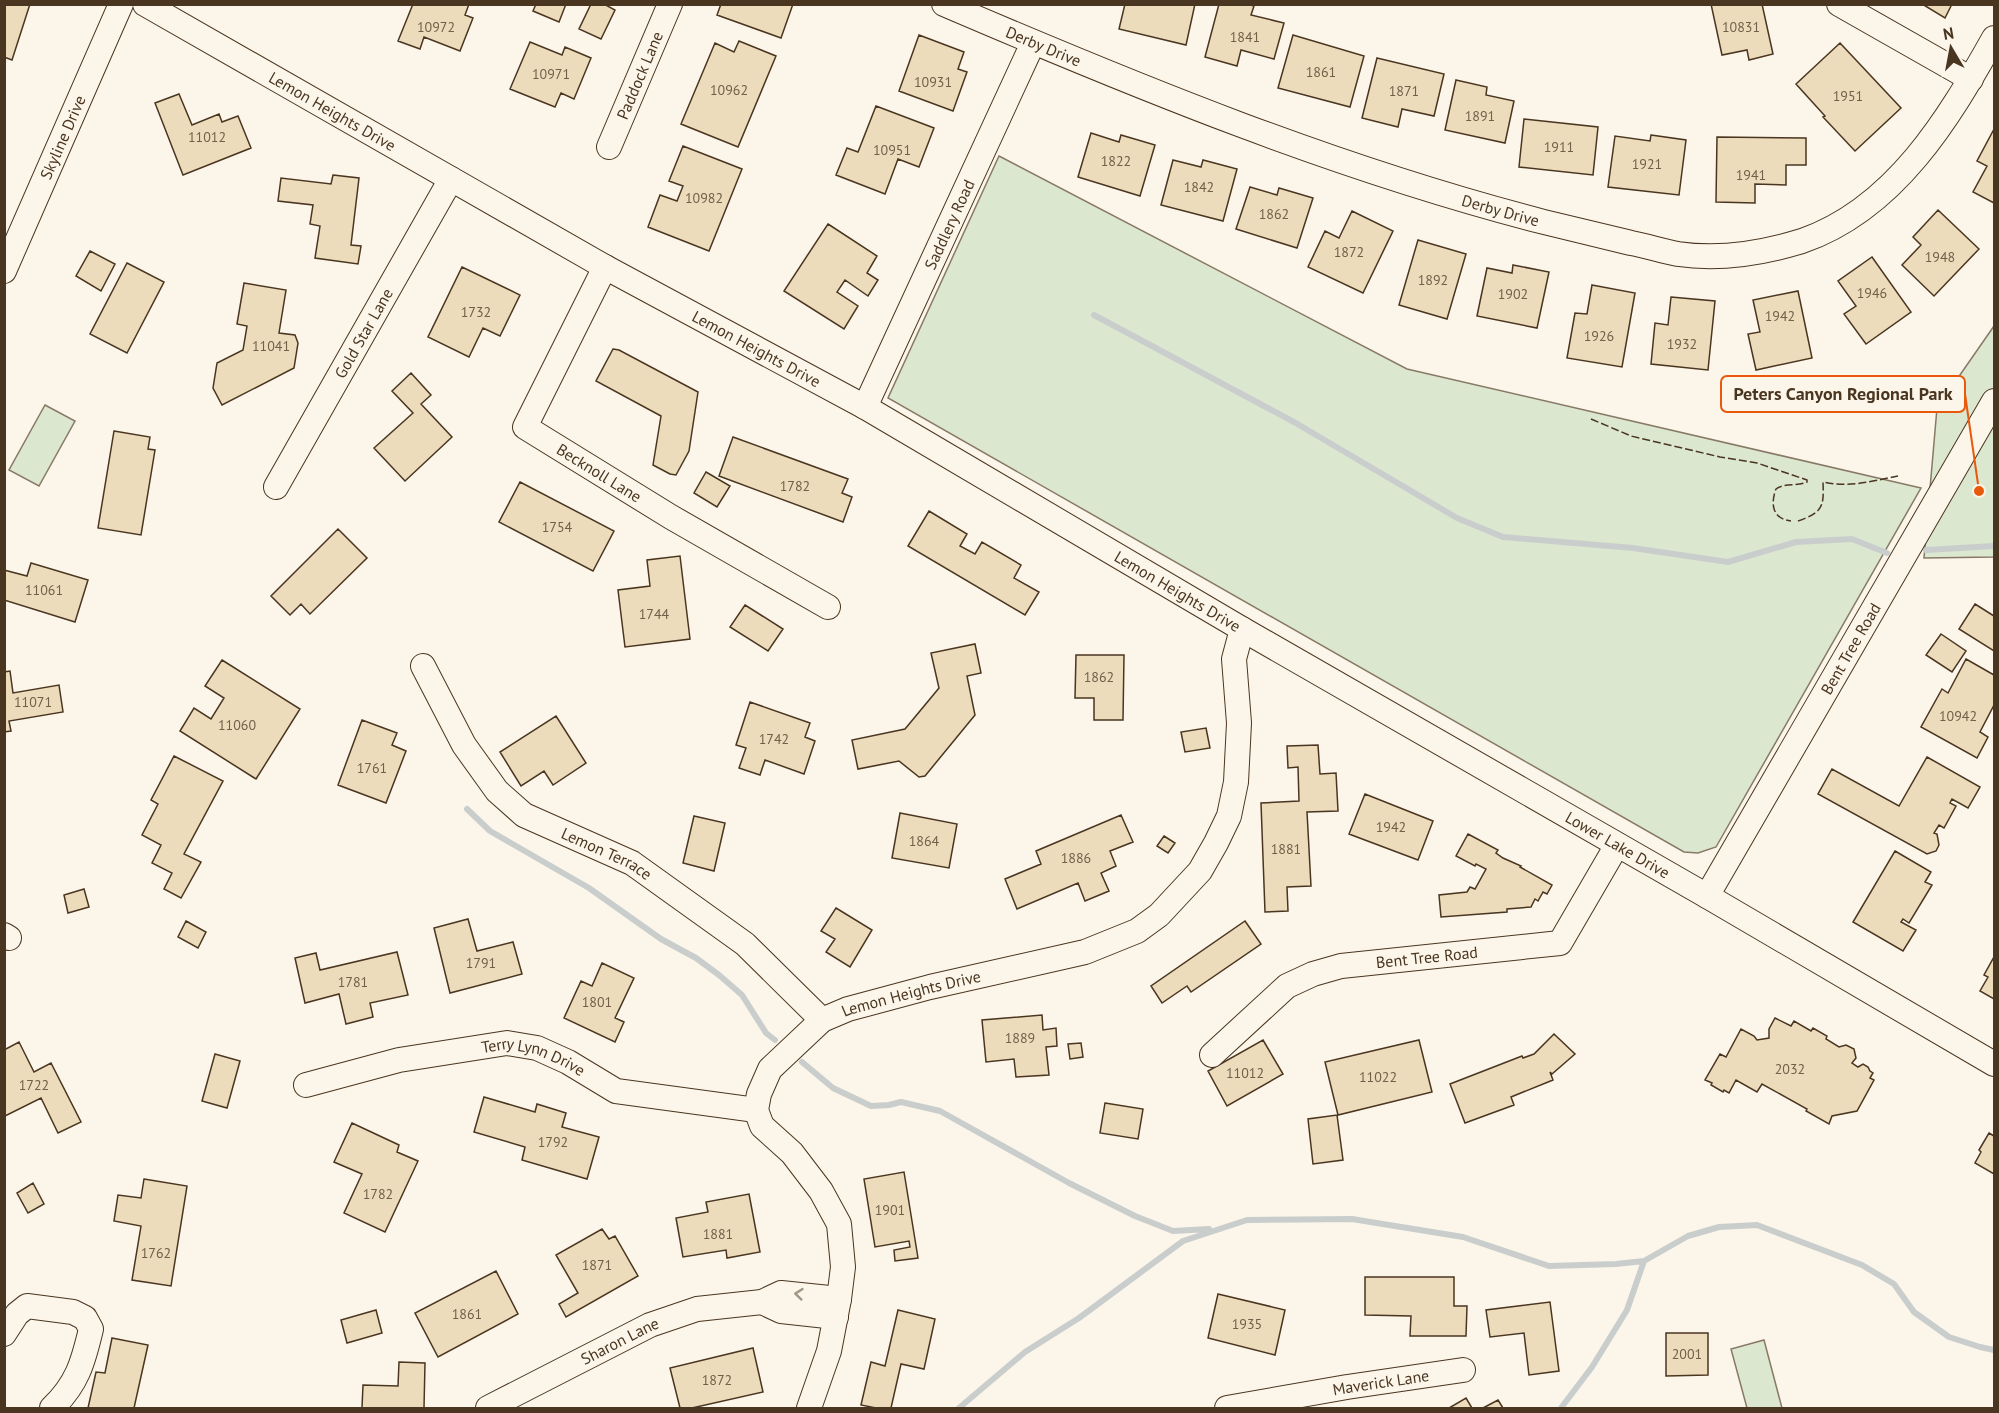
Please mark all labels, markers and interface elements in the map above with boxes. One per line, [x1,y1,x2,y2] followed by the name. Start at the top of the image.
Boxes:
[417,18,455,36] house number: 10972
[1722,18,1760,36] house number: 10831
[1921,18,1981,78] north arrow
[1003,22,1084,71] street label: Derby Drive
[1941,22,1955,44] text: N
[612,28,667,122] street label: Paddock Lane
[1230,28,1260,46] house number: 1841
[1306,63,1336,81] house number: 1861
[532,65,570,83] house number: 10971
[265,67,400,155] street label: Lemon Heights Drive
[914,73,952,91] house number: 10931
[710,81,748,99] house number: 10962
[1389,82,1419,100] house number: 1871
[1833,87,1863,105] house number: 1951
[35,92,90,182] street label: Skyline Drive
[1465,107,1495,125] house number: 1891
[188,128,226,146] house number: 11012
[1544,138,1574,156] house number: 1911
[873,141,911,159] house number: 10951
[1101,152,1131,170] house number: 1822
[1632,155,1662,173] house number: 1921
[1736,166,1766,184] house number: 1941
[920,176,979,273] street label: Saddlery Road
[1184,178,1214,196] house number: 1842
[685,189,723,207] house number: 10982
[1459,190,1541,230] street label: Derby Drive
[1259,205,1289,223] house number: 1862
[1334,243,1364,261] house number: 1872
[1925,248,1955,266] house number: 1948
[1418,271,1448,289] house number: 1892
[1857,284,1887,302] house number: 1946
[330,285,397,382] street label: Gold Star Lane
[1498,285,1528,303] house number: 1902
[461,303,491,321] house number: 1732
[689,306,824,391] street label: Lemon Heights Drive
[1765,307,1795,325] house number: 1942
[1584,327,1614,345] house number: 1926
[1667,335,1697,353] house number: 1932
[252,337,290,355] house number: 11041
[1721,376,1965,412] callout: Peters Canyon Regional Park
[1733,382,1953,405] text: Peters Canyon Regional Park
[553,439,645,506] street label: Becknoll Lane
[780,477,810,495] house number: 1782
[542,518,573,536] house number: 1754
[1111,546,1244,636] street label: Lemon Heights Drive
[25,581,63,599] house number: 11061
[1816,599,1885,698] street label: Bent Tree Road
[639,605,670,623] house number: 1744
[1084,668,1114,686] house number: 1862
[14,693,52,711] house number: 11071
[1939,707,1977,725] house number: 10942
[218,716,256,734] house number: 11060
[759,730,789,748] house number: 1742
[357,759,387,777] house number: 1761
[1562,807,1673,883] street label: Lower Lake Drive
[1376,818,1406,836] house number: 1942
[558,823,656,884] street label: Lemon Terrace
[909,832,940,850] house number: 1864
[1271,840,1301,858] house number: 1881
[1061,849,1091,867] house number: 1886
[1375,942,1479,972] street label: Bent Tree Road
[466,954,496,972] house number: 1791
[838,966,983,1021] street label: Lemon Heights Drive
[338,973,368,991] house number: 1781
[582,993,612,1011] house number: 1801
[1005,1029,1035,1047] house number: 1889
[480,1033,589,1080] street label: Terry Lynn Drive
[1775,1060,1805,1078] house number: 2032
[1226,1064,1264,1082] house number: 11012
[1359,1068,1397,1086] house number: 11022
[19,1076,49,1094] house number: 1722
[538,1133,568,1151] house number: 1792
[363,1185,393,1203] house number: 1782
[875,1201,905,1219] house number: 1901
[703,1225,733,1243] house number: 1881
[141,1244,171,1262] house number: 1762
[582,1256,612,1274] house number: 1871
[795,1289,804,1301] one-way arrow
[452,1305,482,1323] house number: 1861
[577,1313,661,1369] street label: Sharon Lane
[1232,1315,1262,1333] house number: 1935
[1672,1345,1702,1363] house number: 2001
[1331,1365,1431,1399] street label: Maverick Lane
[702,1371,732,1389] house number: 1872

